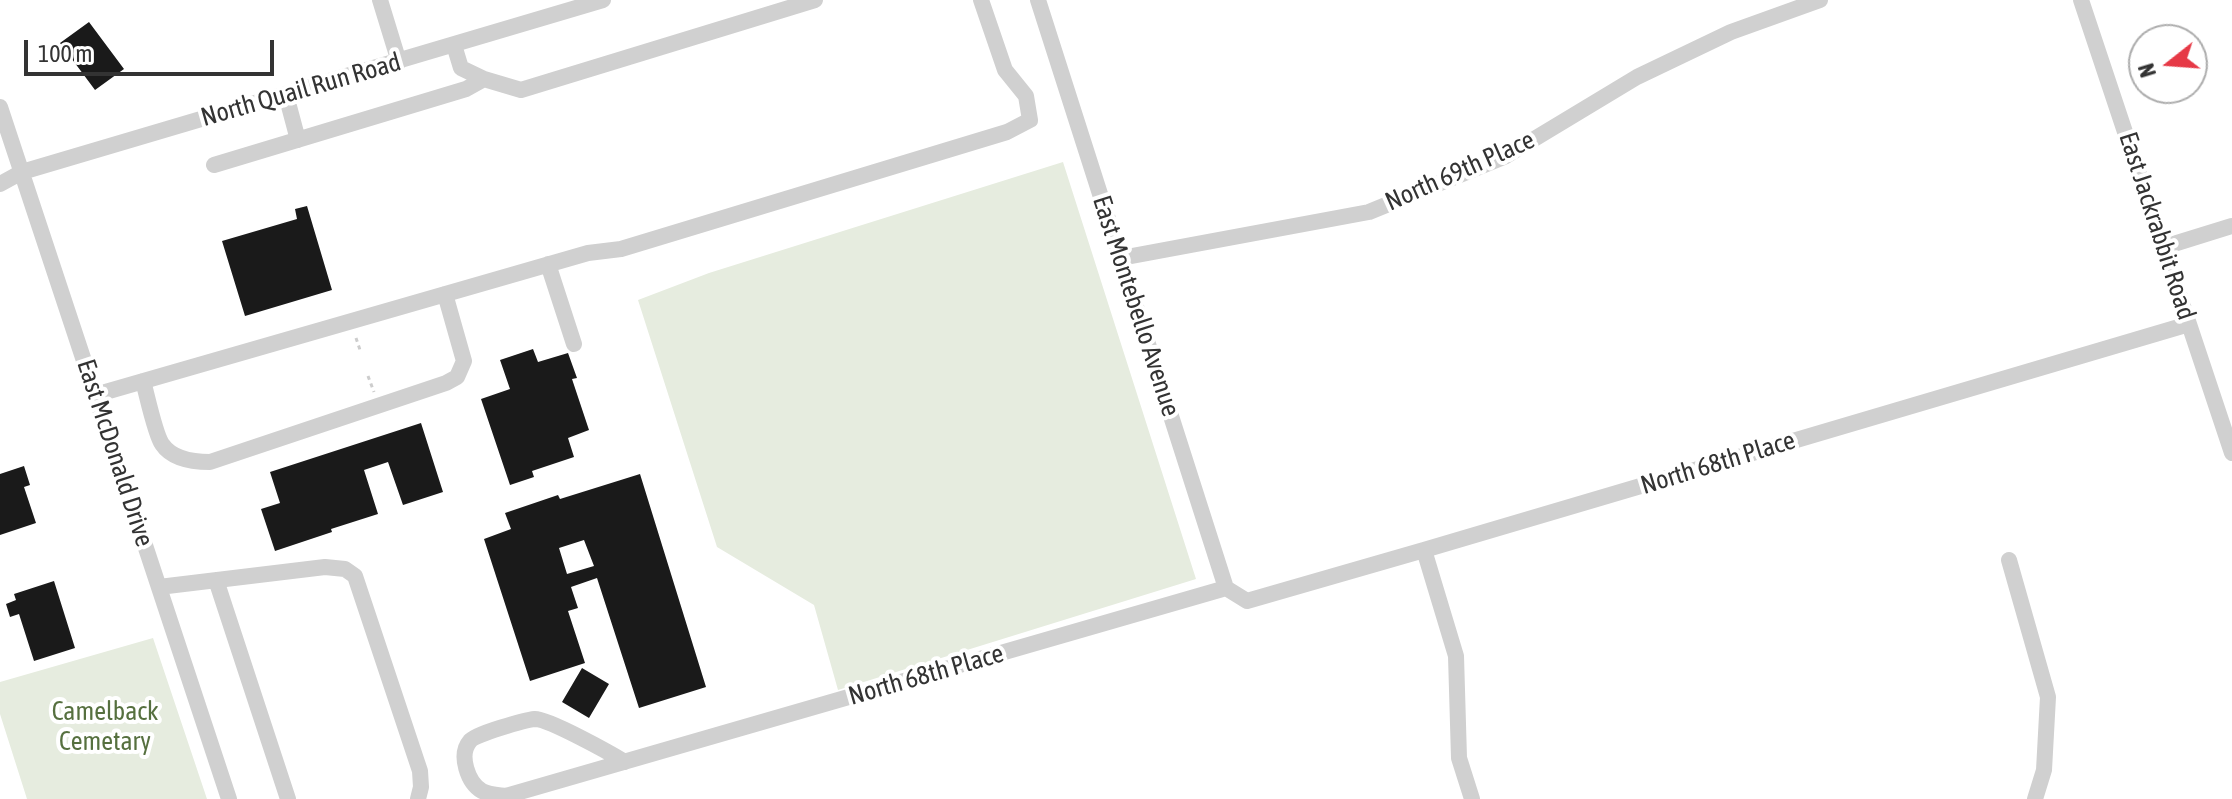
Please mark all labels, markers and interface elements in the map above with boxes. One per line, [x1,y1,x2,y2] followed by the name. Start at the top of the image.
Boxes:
[28,24,278,74] scale bar
[2128,24,2208,104] north arrow
[38,40,92,67] text: 100 m
[198,47,404,133] street label: North Quail Run Road
[2133,60,2161,80] text: N
[1381,124,1539,218] street label: North 69th Place
[2112,128,2202,324] street label: East Jackrabbit Road
[1086,192,1186,420] street label: East Montebello Avenue
[70,356,160,550] street label: East McDonald Drive
[1637,425,1799,501] street label: North 68th Place
[845,638,1007,712] street label: North 68th Place
[52,696,158,758] park label: Camelback Cemetary

